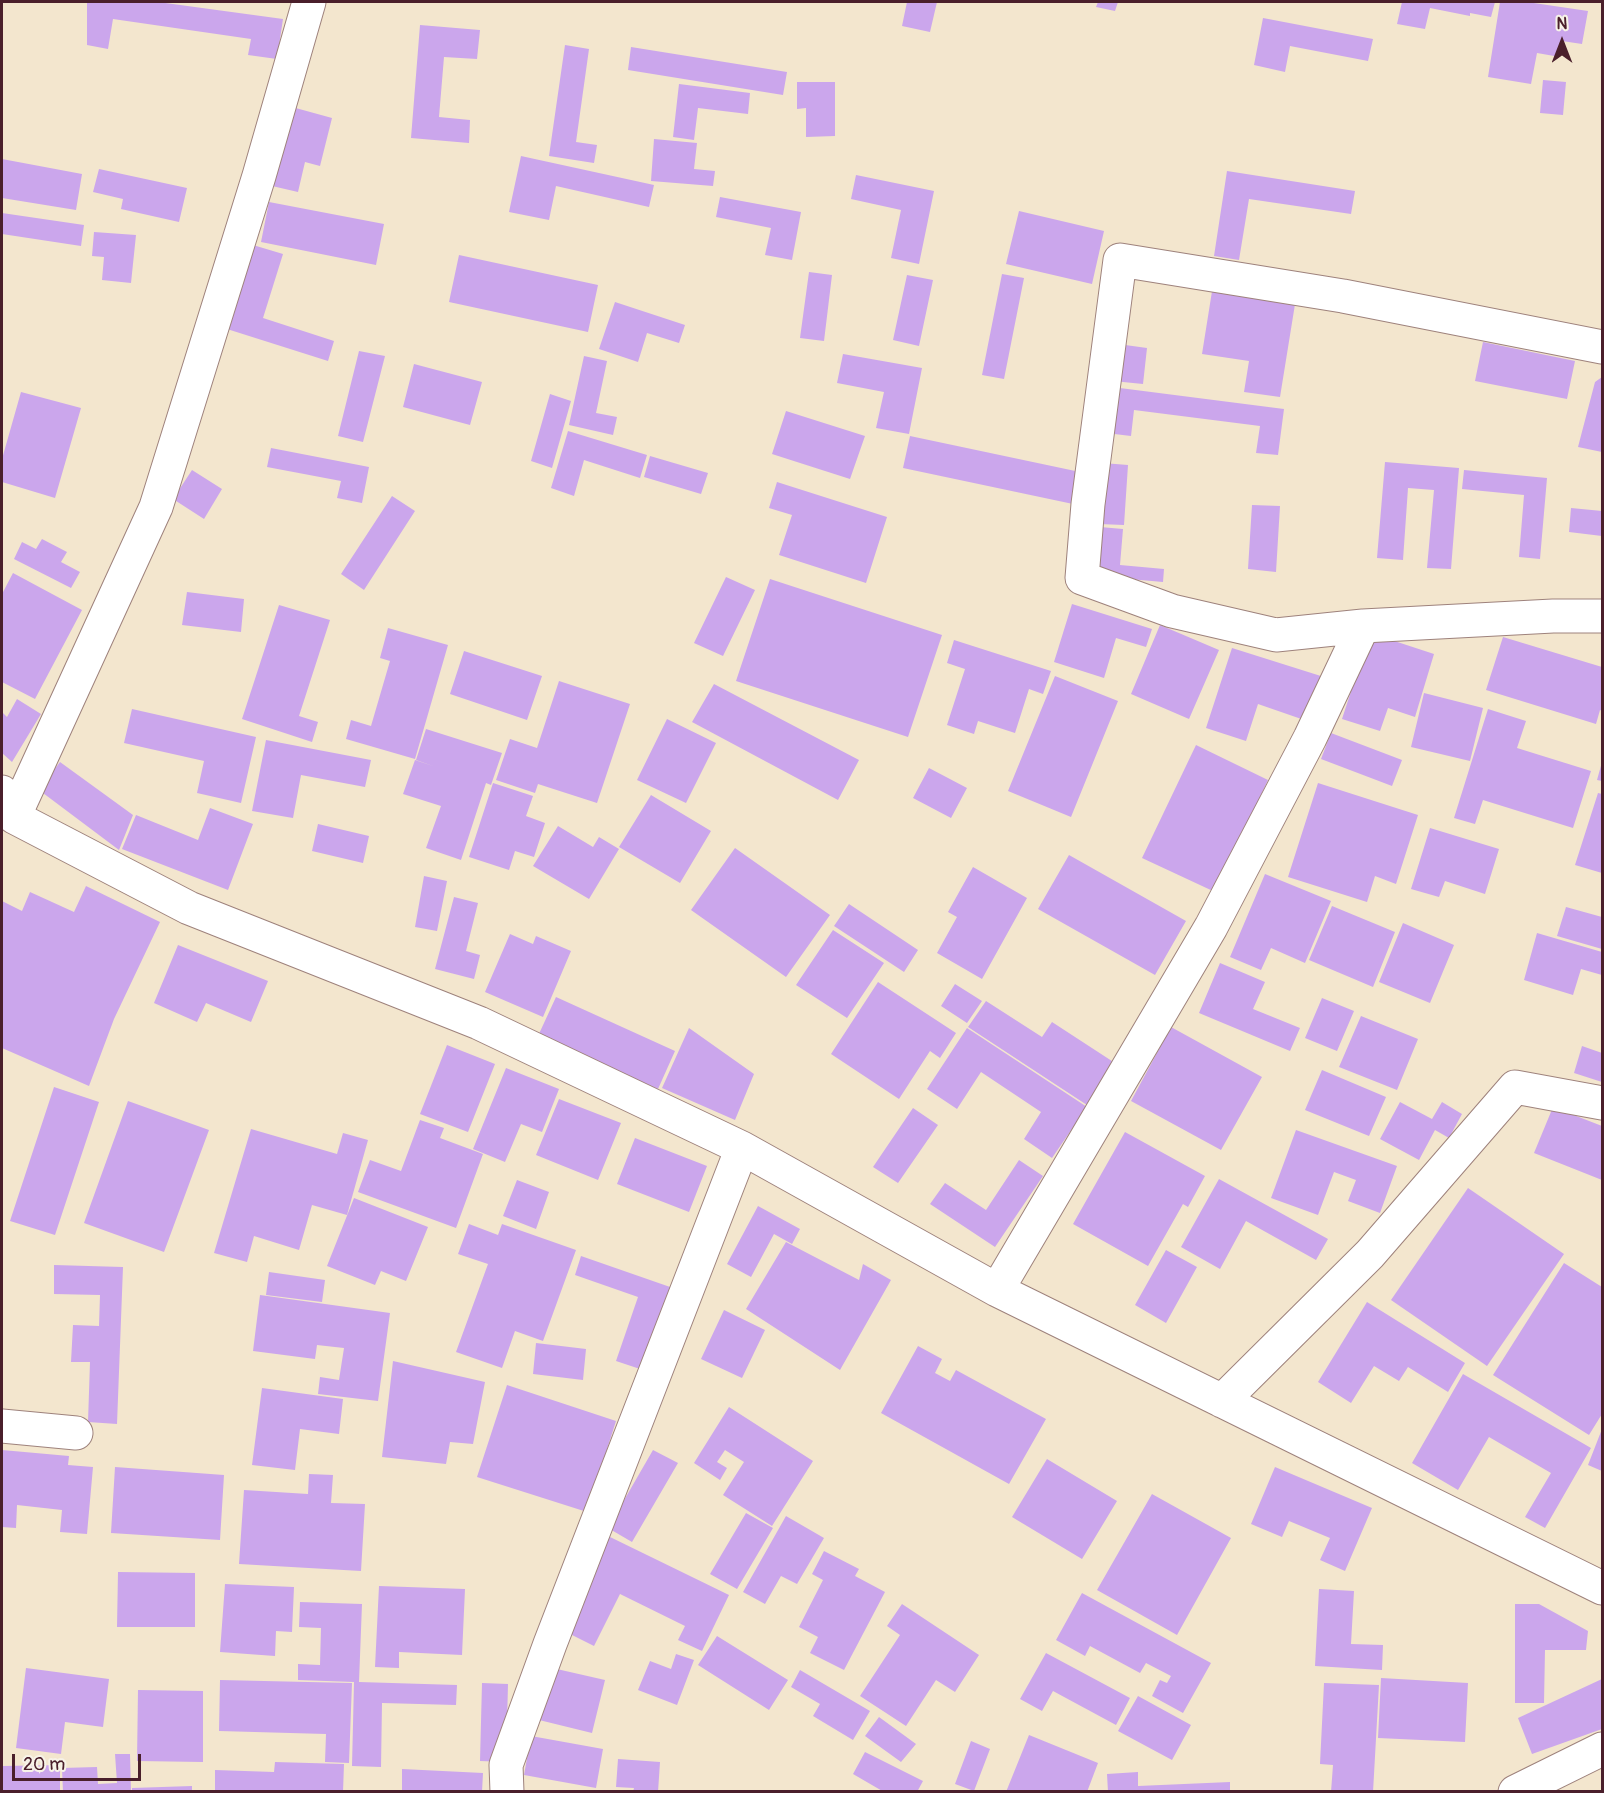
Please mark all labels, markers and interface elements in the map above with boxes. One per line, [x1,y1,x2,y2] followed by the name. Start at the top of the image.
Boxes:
[1532,12,1592,72] north arrow
[1557,14,1567,34] text: N
[15,1742,144,1780] scale bar
[23,1753,65,1776] text: 20 m

